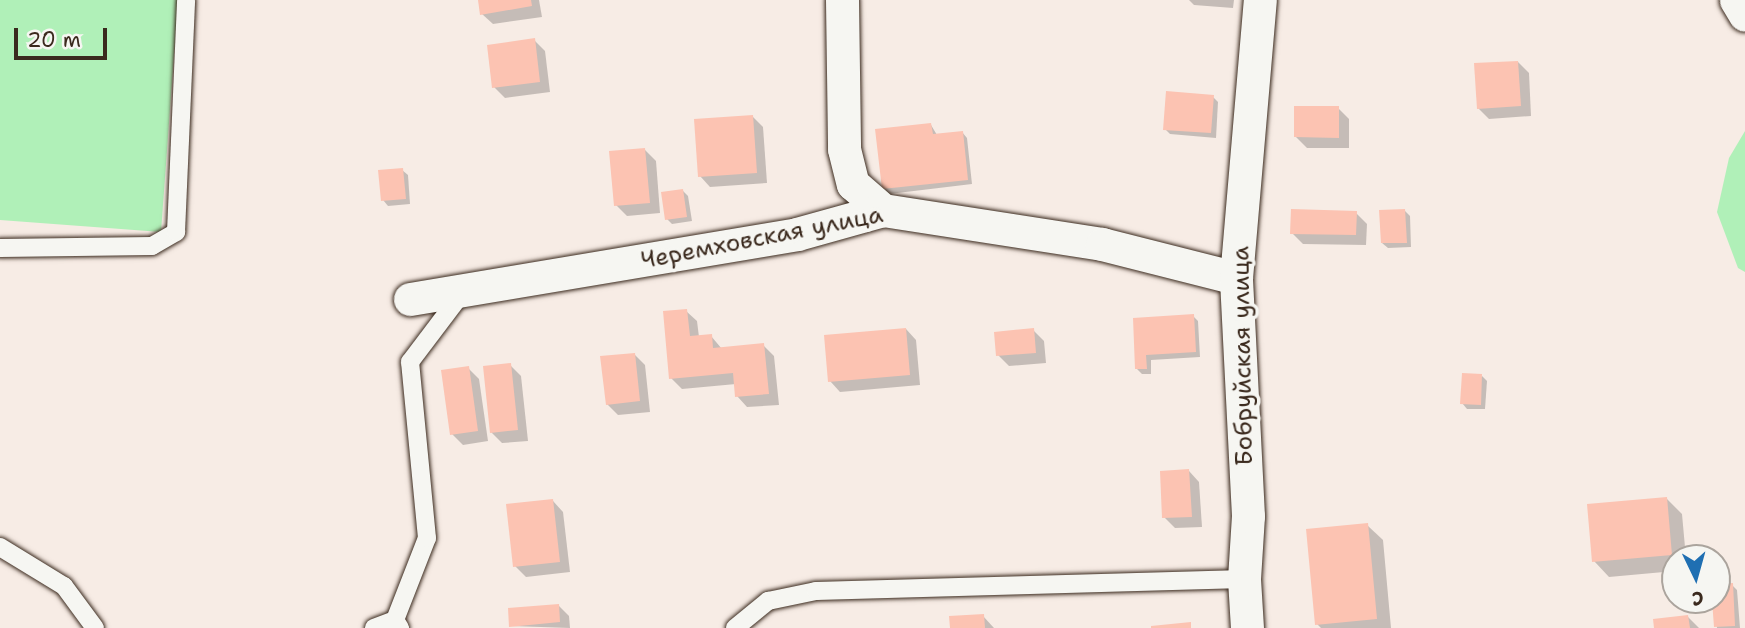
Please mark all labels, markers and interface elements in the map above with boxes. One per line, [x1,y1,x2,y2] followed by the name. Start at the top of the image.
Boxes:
[18,14,110,58] scale bar
[27,26,81,54] text: 20 m
[638,200,886,276] street label: Черемховская улица
[1227,246,1259,466] street label: Бобруйская улица
[1661,544,1731,614] north arrow
[1691,585,1705,611] text: С

